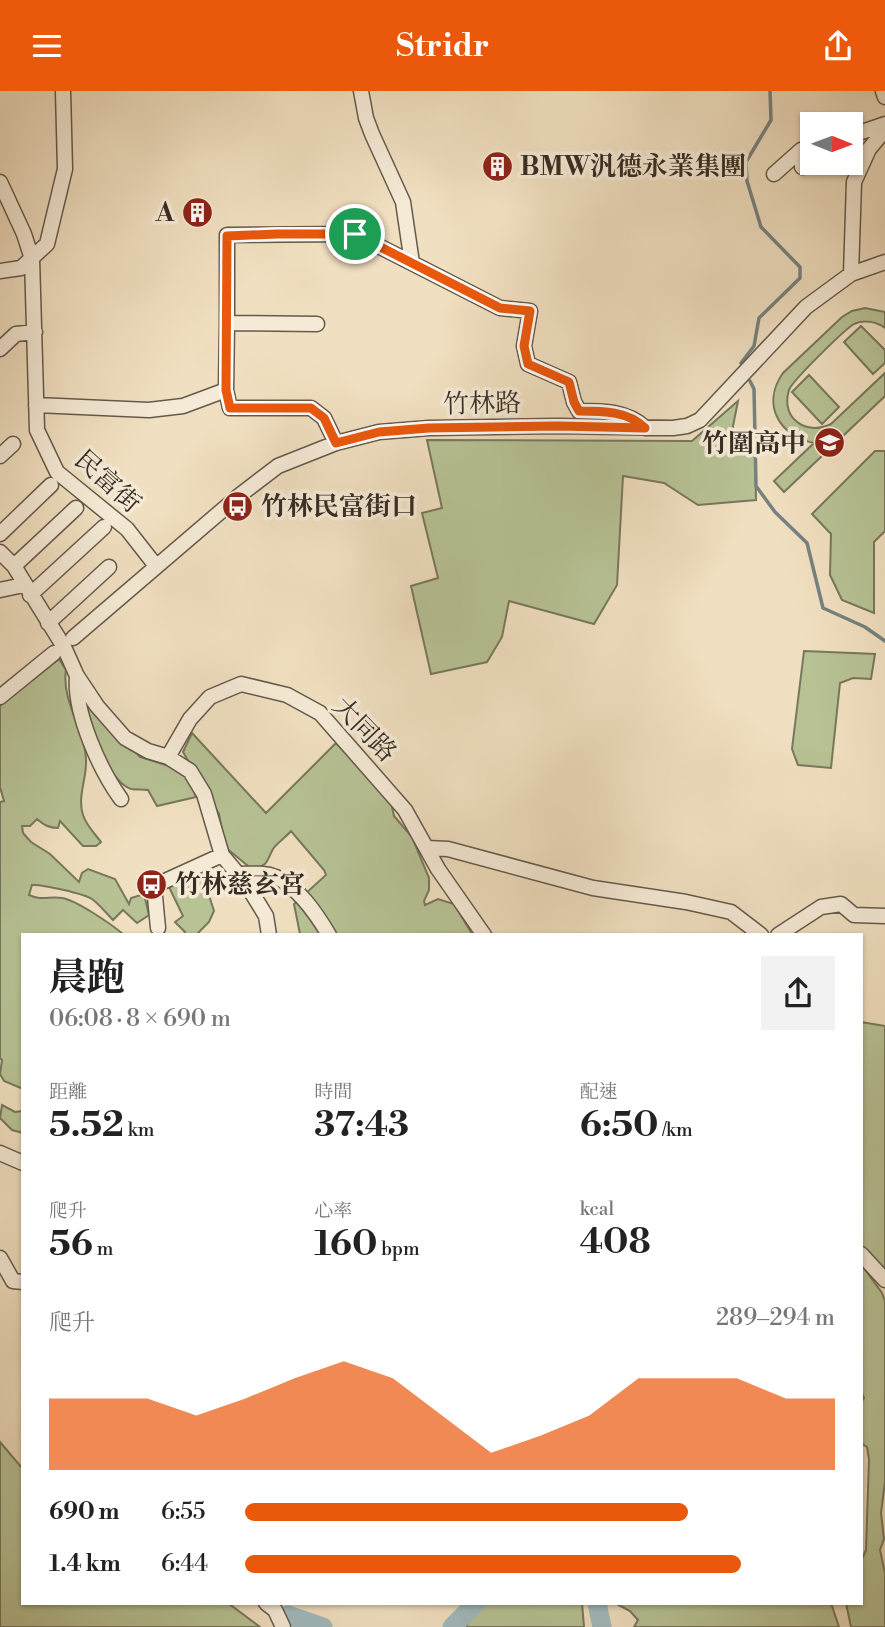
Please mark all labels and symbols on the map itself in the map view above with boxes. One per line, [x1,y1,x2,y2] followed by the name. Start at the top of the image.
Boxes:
[800,112,863,175] north arrow
[480,149,514,183] building icon: BMW汎德永業集團
[520,151,746,183] place label: BMW汎德永業集團
[180,195,214,229] building icon: A
[154,197,174,229] place label: A
[325,204,385,264] pin
[443,387,521,421] street label: 竹林路
[812,426,846,460] school or university icon: 竹圍高中
[702,428,806,460] place label: 竹圍高中
[68,444,147,520] street label: 民富街
[221,489,255,523] bus stop icon: 竹林民富街口
[261,491,417,523] place label: 竹林民富街口
[326,691,403,769] street label: 大同路
[135,867,169,901] bus stop icon: 竹林慈玄宮
[175,869,305,901] place label: 竹林慈玄宮

